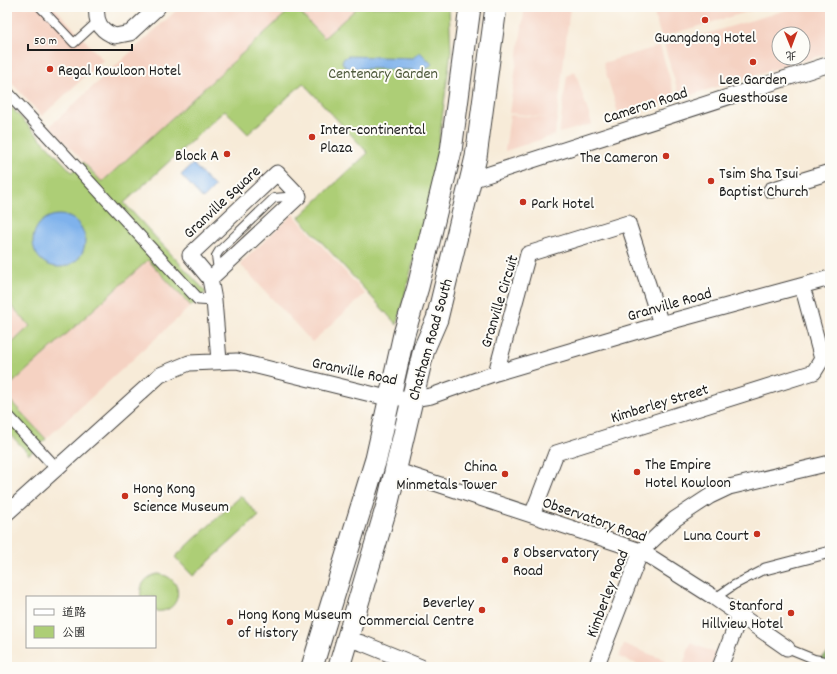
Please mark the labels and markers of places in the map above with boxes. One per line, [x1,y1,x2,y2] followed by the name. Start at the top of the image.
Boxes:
[700,15,710,25] marker: Guangdong Hotel
[654,27,756,50] place label: Guangdong Hotel
[748,57,758,67] marker: Lee Garden Guesthouse
[58,60,181,83] place label: Regal Kowloon Hotel
[45,64,55,74] marker: Regal Kowloon Hotel
[718,69,788,110] place label: Lee Garden Guesthouse
[320,119,426,160] place label: Inter-continental Plaza
[307,132,317,142] marker: Inter-continental Plaza
[175,145,219,168] place label: Block A
[580,147,658,170] place label: The Cameron
[222,149,232,159] marker: Block A
[661,151,671,161] marker: The Cameron
[719,163,808,204] place label: Tsim Sha Tsui Baptist Church
[706,176,716,186] marker: Tsim Sha Tsui Baptist Church
[531,193,594,216] place label: Park Hotel
[518,197,528,207] marker: Park Hotel
[645,454,731,495] place label: The Empire Hotel Kowloon
[396,456,497,497] place label: China Minmetals Tower
[632,467,642,477] marker: The Empire Hotel Kowloon
[500,469,510,479] marker: China Minmetals Tower
[133,478,229,519] place label: Hong Kong Science Museum
[120,491,130,501] marker: Hong Kong Science Museum
[683,525,749,548] place label: Luna Court
[752,529,762,539] marker: Luna Court
[513,542,599,583] place label: 8 Observatory Road
[500,555,510,565] marker: 8 Observatory Road
[358,592,475,633] place label: Beverley Commercial Centre
[702,595,783,636] place label: Stanford Hillview Hotel
[238,604,352,645] place label: Hong Kong Museum of History
[477,605,487,615] marker: Beverley Commercial Centre
[786,608,796,618] marker: Stanford Hillview Hotel
[225,617,235,627] marker: Hong Kong Museum of History

